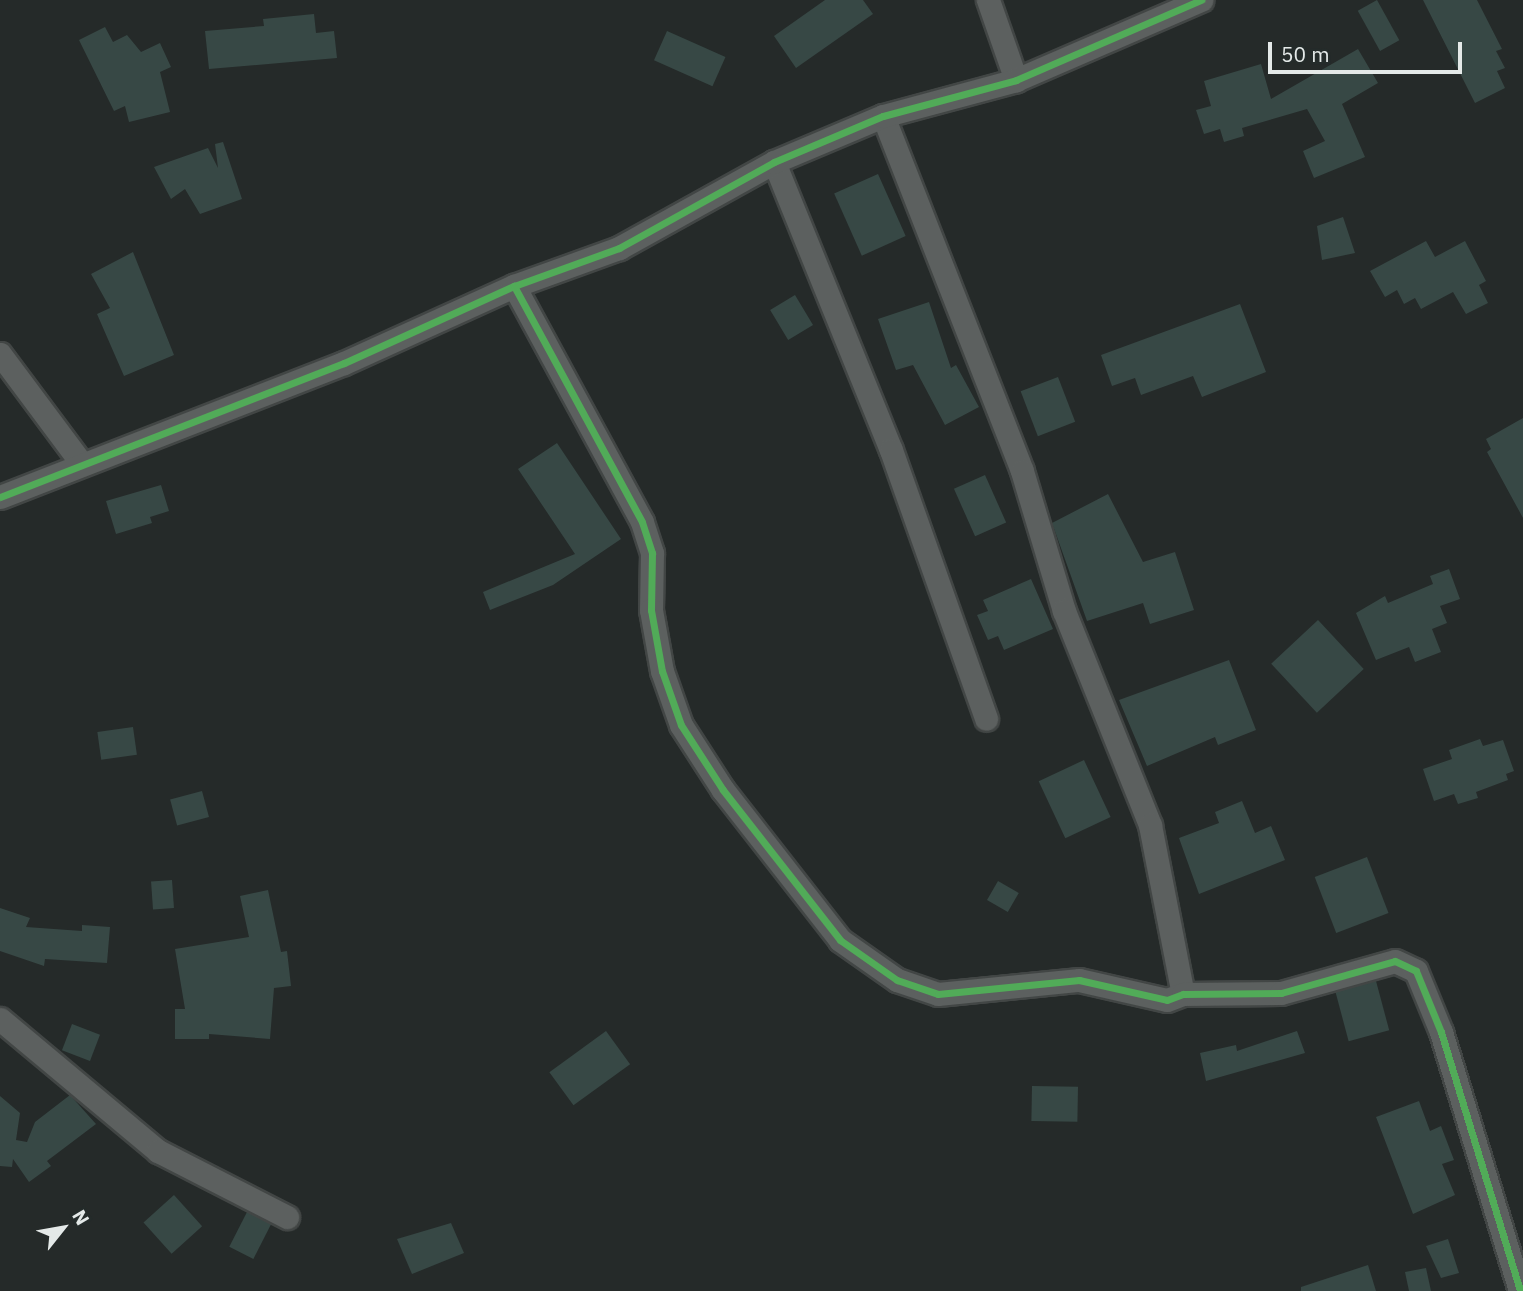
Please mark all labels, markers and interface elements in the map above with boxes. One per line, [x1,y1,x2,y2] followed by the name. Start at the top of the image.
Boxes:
[1271,28,1465,72] scale bar
[1281,40,1330,68] text: 50 m
[28,1193,98,1263] north arrow
[67,1205,95,1229] text: N

